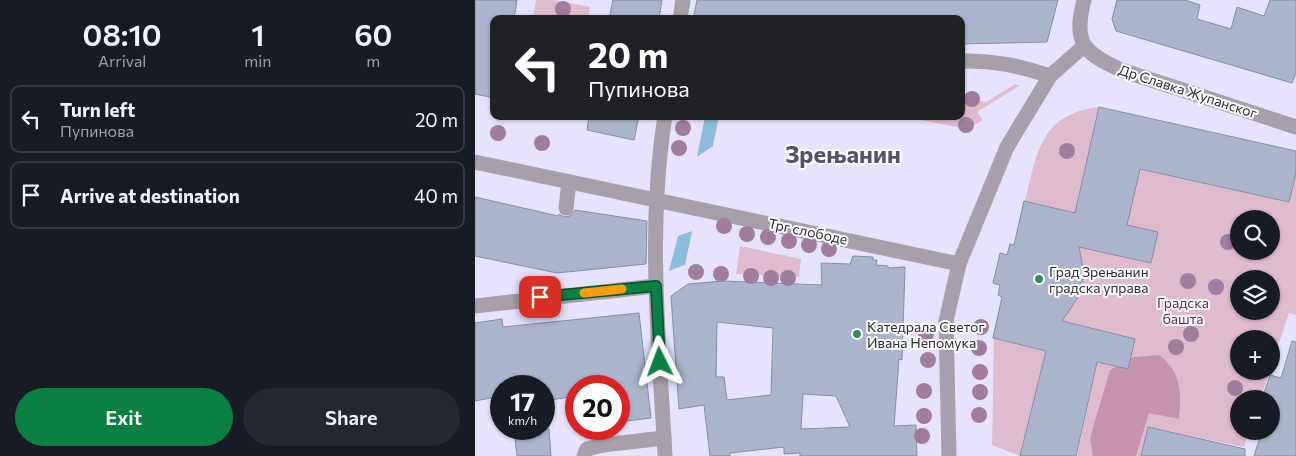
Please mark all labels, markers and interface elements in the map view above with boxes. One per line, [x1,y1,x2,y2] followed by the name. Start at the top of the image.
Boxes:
[83,15,162,52] text: 08:10
[251,15,265,52] text: 1
[354,15,392,52] text: 60
[588,32,668,75] text: 20 m
[505,35,570,100] icon: left
[98,51,146,70] text: Arrival
[244,51,272,70] text: min
[366,51,380,70] text: m
[1117,61,1259,121] street label: Др Славка Жупанског
[588,75,690,102] text: Пупинова
[60,98,135,121] text: Turn left
[17,105,45,133] icon: left
[415,108,458,131] text: 20 m
[60,121,134,140] text: Пупинова
[785,139,901,168] district label: Зрењанин
[17,181,45,209] icon: arrive
[60,184,240,207] text: Arrive at destination
[414,184,458,207] text: 40 m
[1230,210,1280,440] map controls
[1230,210,1280,260] button: search
[767,214,849,248] street label: Трг слободе
[1049,263,1149,296] place label: Град Зрењанин градска управа
[1230,270,1280,320] button: layers
[1033,273,1045,285] marker: Град Зрењанин градска управа
[519,276,561,318] pin
[526,283,554,311] icon: arrive
[1157,294,1209,327] park label: Градска башта
[867,318,985,351] place label: Катедрала Светог Ивана Непомука
[851,328,863,340] marker: Катедрала Светог Ивана Непомука
[1230,330,1280,380] button: +
[633,335,685,387] position arrow
[565,375,630,440] speed limit sign: 20
[510,386,535,416] text: 17
[15,388,233,446] button: Exit
[243,388,460,446] button: Share
[1230,390,1280,440] button: −
[508,413,537,427] text: km/h

